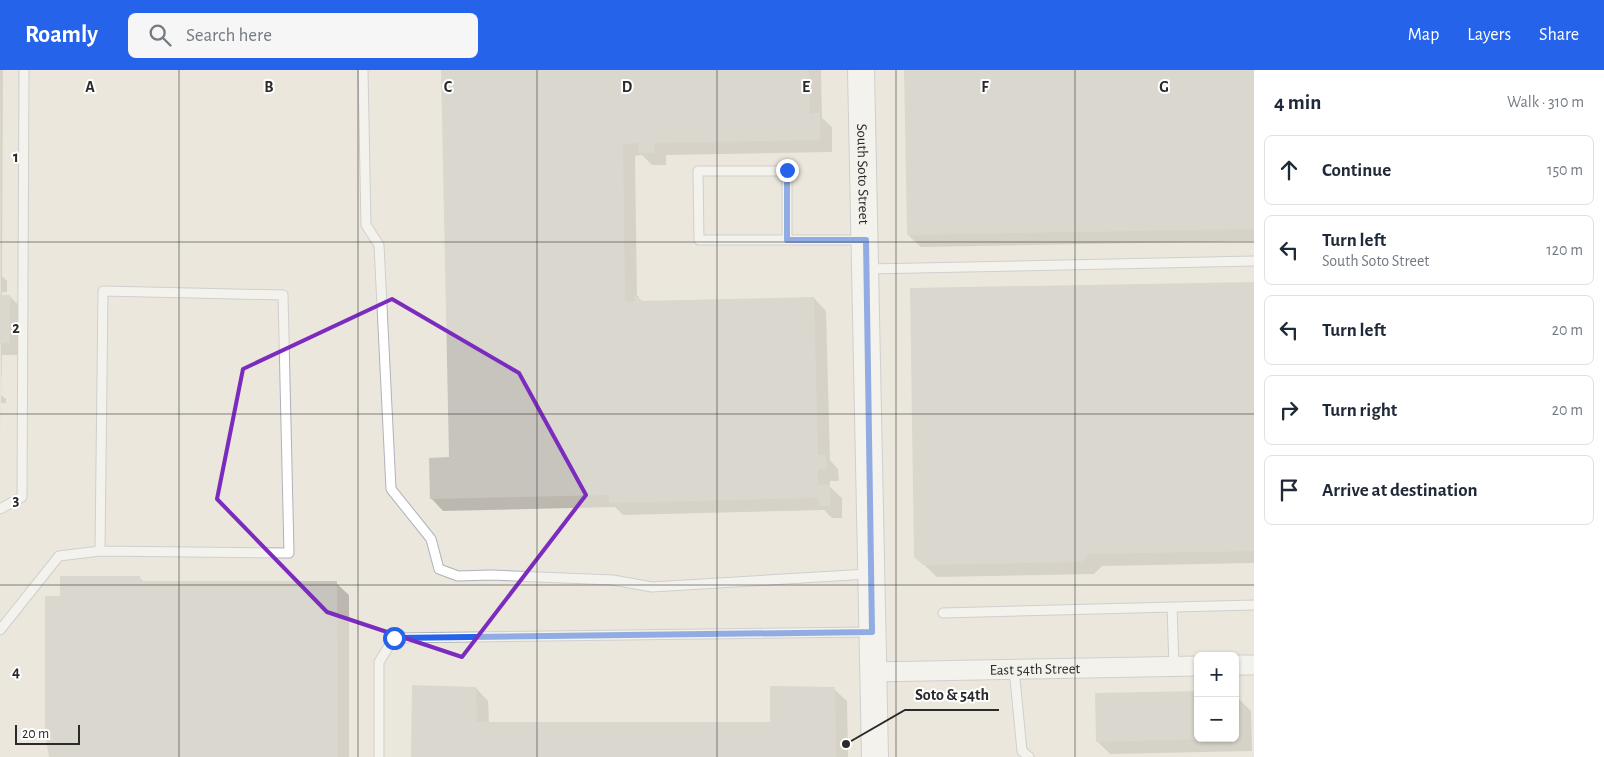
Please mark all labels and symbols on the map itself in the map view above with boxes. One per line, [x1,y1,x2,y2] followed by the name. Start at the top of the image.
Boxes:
[85,79,95,95] text: A
[264,79,274,95] text: B
[444,79,453,95] text: C
[622,79,633,95] text: D
[802,79,810,95] text: E
[981,79,989,95] text: F
[1159,79,1169,95] text: G
[854,123,871,225] street label: South Soto Street
[13,149,19,165] text: 1
[776,159,799,182] route end
[12,320,20,336] text: 2
[13,492,20,508] text: 3
[383,627,406,650] route start
[990,661,1081,678] street label: East 54th Street
[12,664,20,680] text: 4
[905,679,999,710] callout: Soto & 54th
[915,687,989,703] text: Soto & 54th
[15,722,80,745] scale bar

